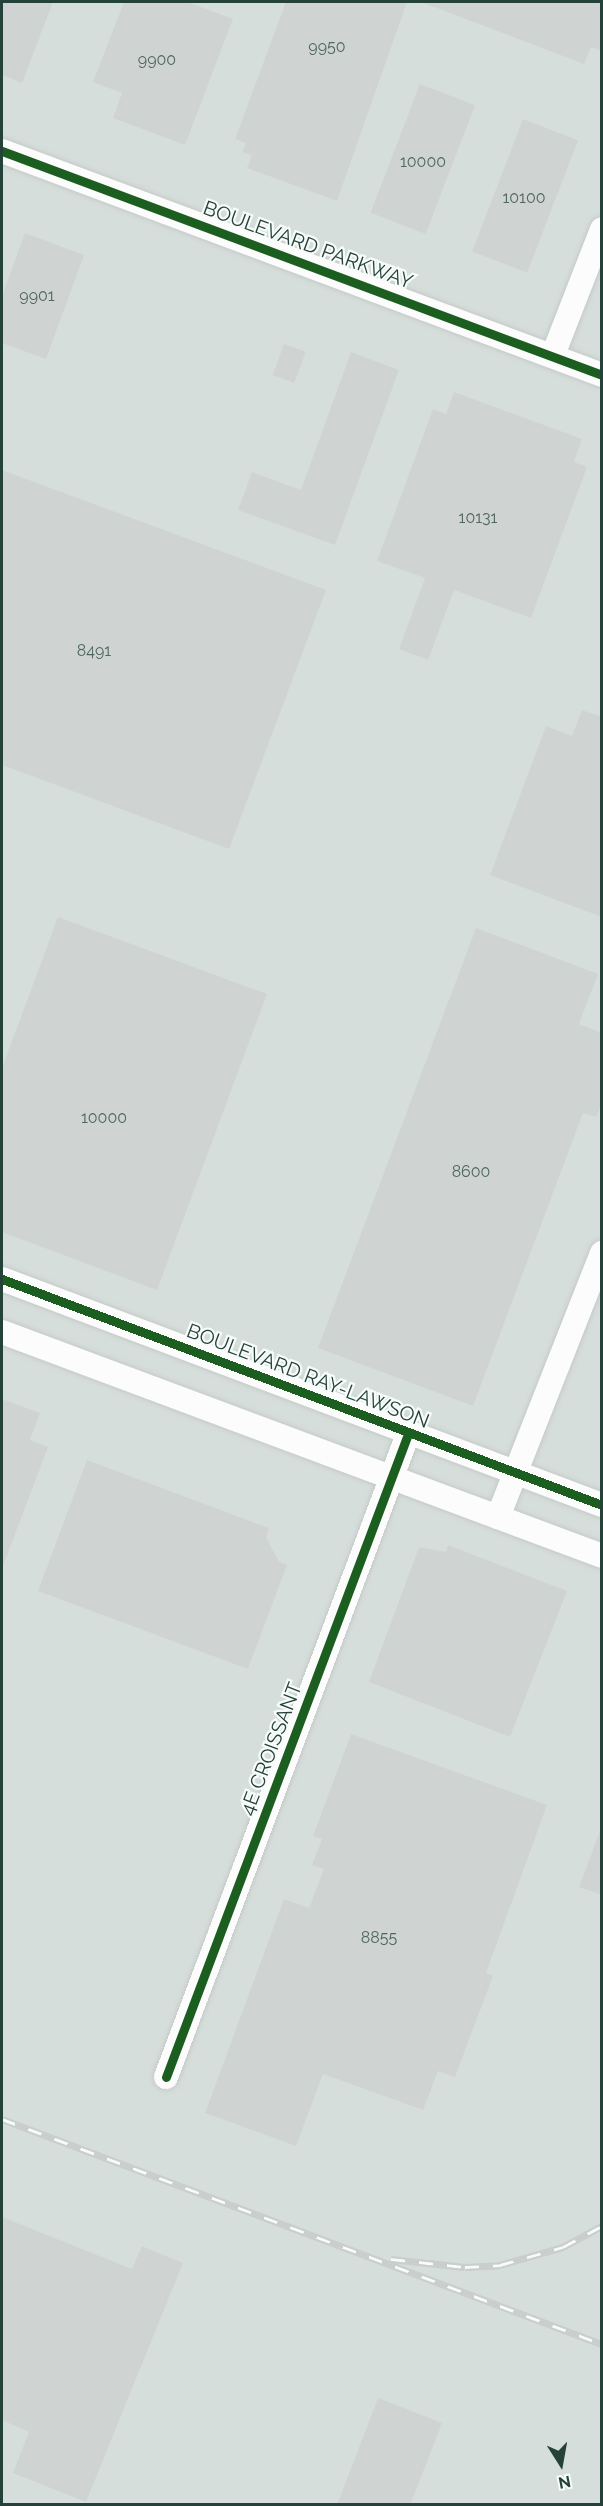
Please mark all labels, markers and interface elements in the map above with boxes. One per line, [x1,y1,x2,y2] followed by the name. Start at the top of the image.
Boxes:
[308,37,346,57] house number: 9950
[138,50,176,70] house number: 9900
[400,152,446,172] house number: 10000
[502,188,546,208] house number: 10100
[200,196,416,294] street label: BOULEVARD PARKWAY
[19,286,55,306] house number: 9901
[459,508,497,528] house number: 10131
[77,641,111,661] house number: 8491
[81,1108,127,1128] house number: 10000
[452,1162,490,1182] house number: 8600
[183,1319,433,1433] street label: BOULEVARD RAY-LAWSON
[235,1679,307,1819] street label: 4E CROISSANT
[361,1928,397,1948] house number: 8855
[531,2434,591,2494] north arrow
[557,2472,572,2493] text: N

